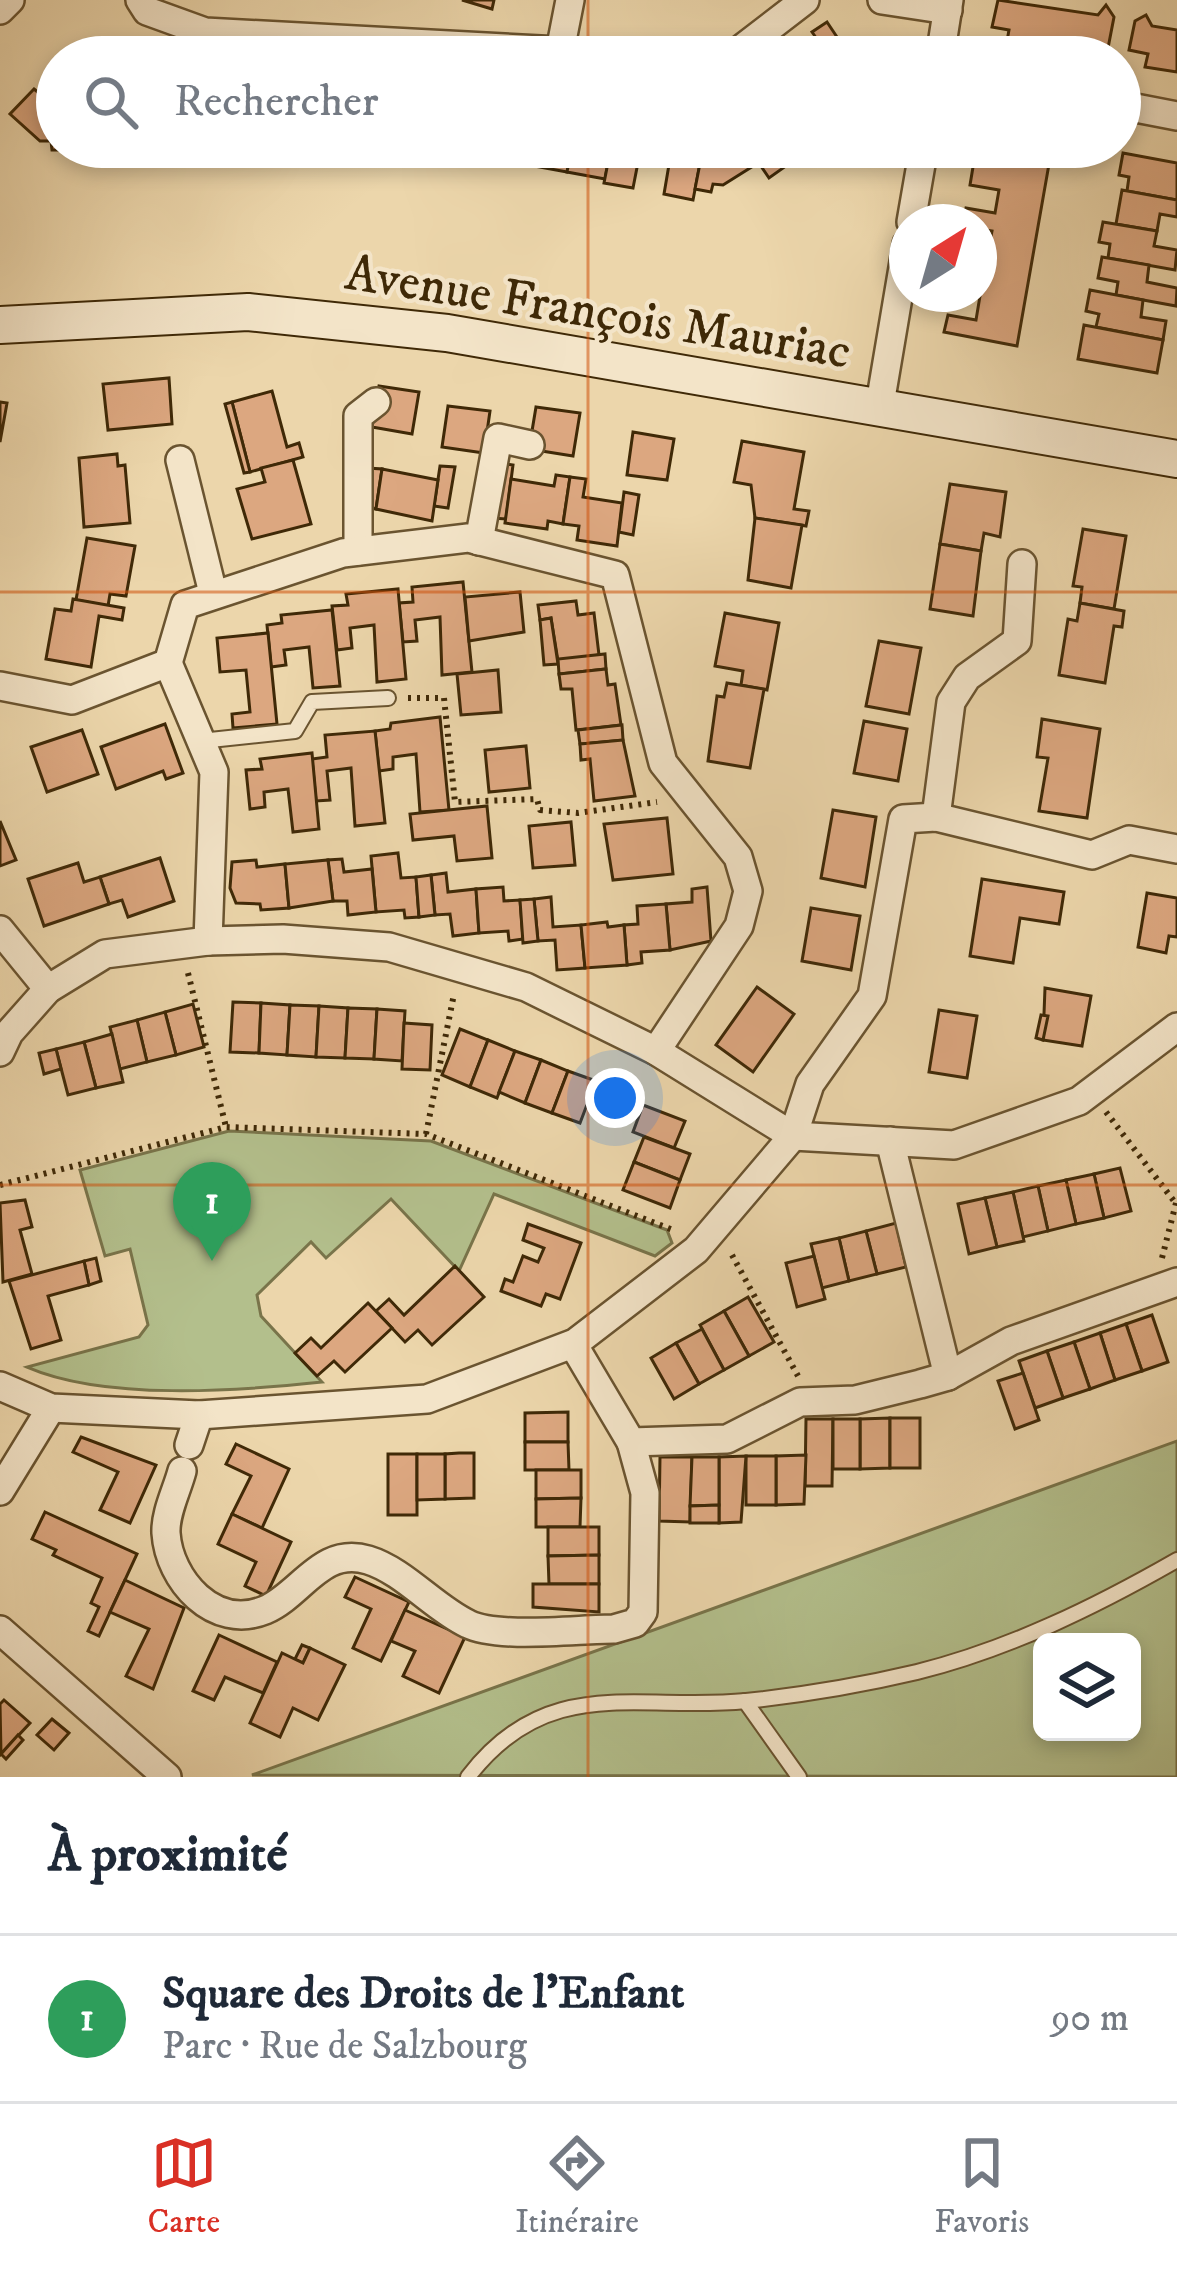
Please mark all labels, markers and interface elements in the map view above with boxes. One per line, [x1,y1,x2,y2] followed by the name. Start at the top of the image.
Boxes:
[36,36,1141,168] search box
[78,69,144,135] icon: search
[174,74,379,130] text: Rechercher
[889,204,997,312] north arrow
[341,241,855,385] street label: Avenue François Mauriac
[585,1068,645,1128] your location
[173,1162,251,1261] pin: 1
[1033,1633,1141,1741] map controls
[1033,1633,1141,1741] button: layers
[48,1823,288,1887] text: À proximité
[162,1966,684,2022] text: Square des Droits de l'Enfant
[80,1994,94,2043] text: 1
[1051,1994,1129,2043] text: 90 m
[162,2022,527,2071] text: Parc · Rue de Salzbourg
[148,2130,220,2243] tab: Carte
[515,2130,639,2243] tab: Itinéraire
[934,2130,1029,2243] tab: Favoris

